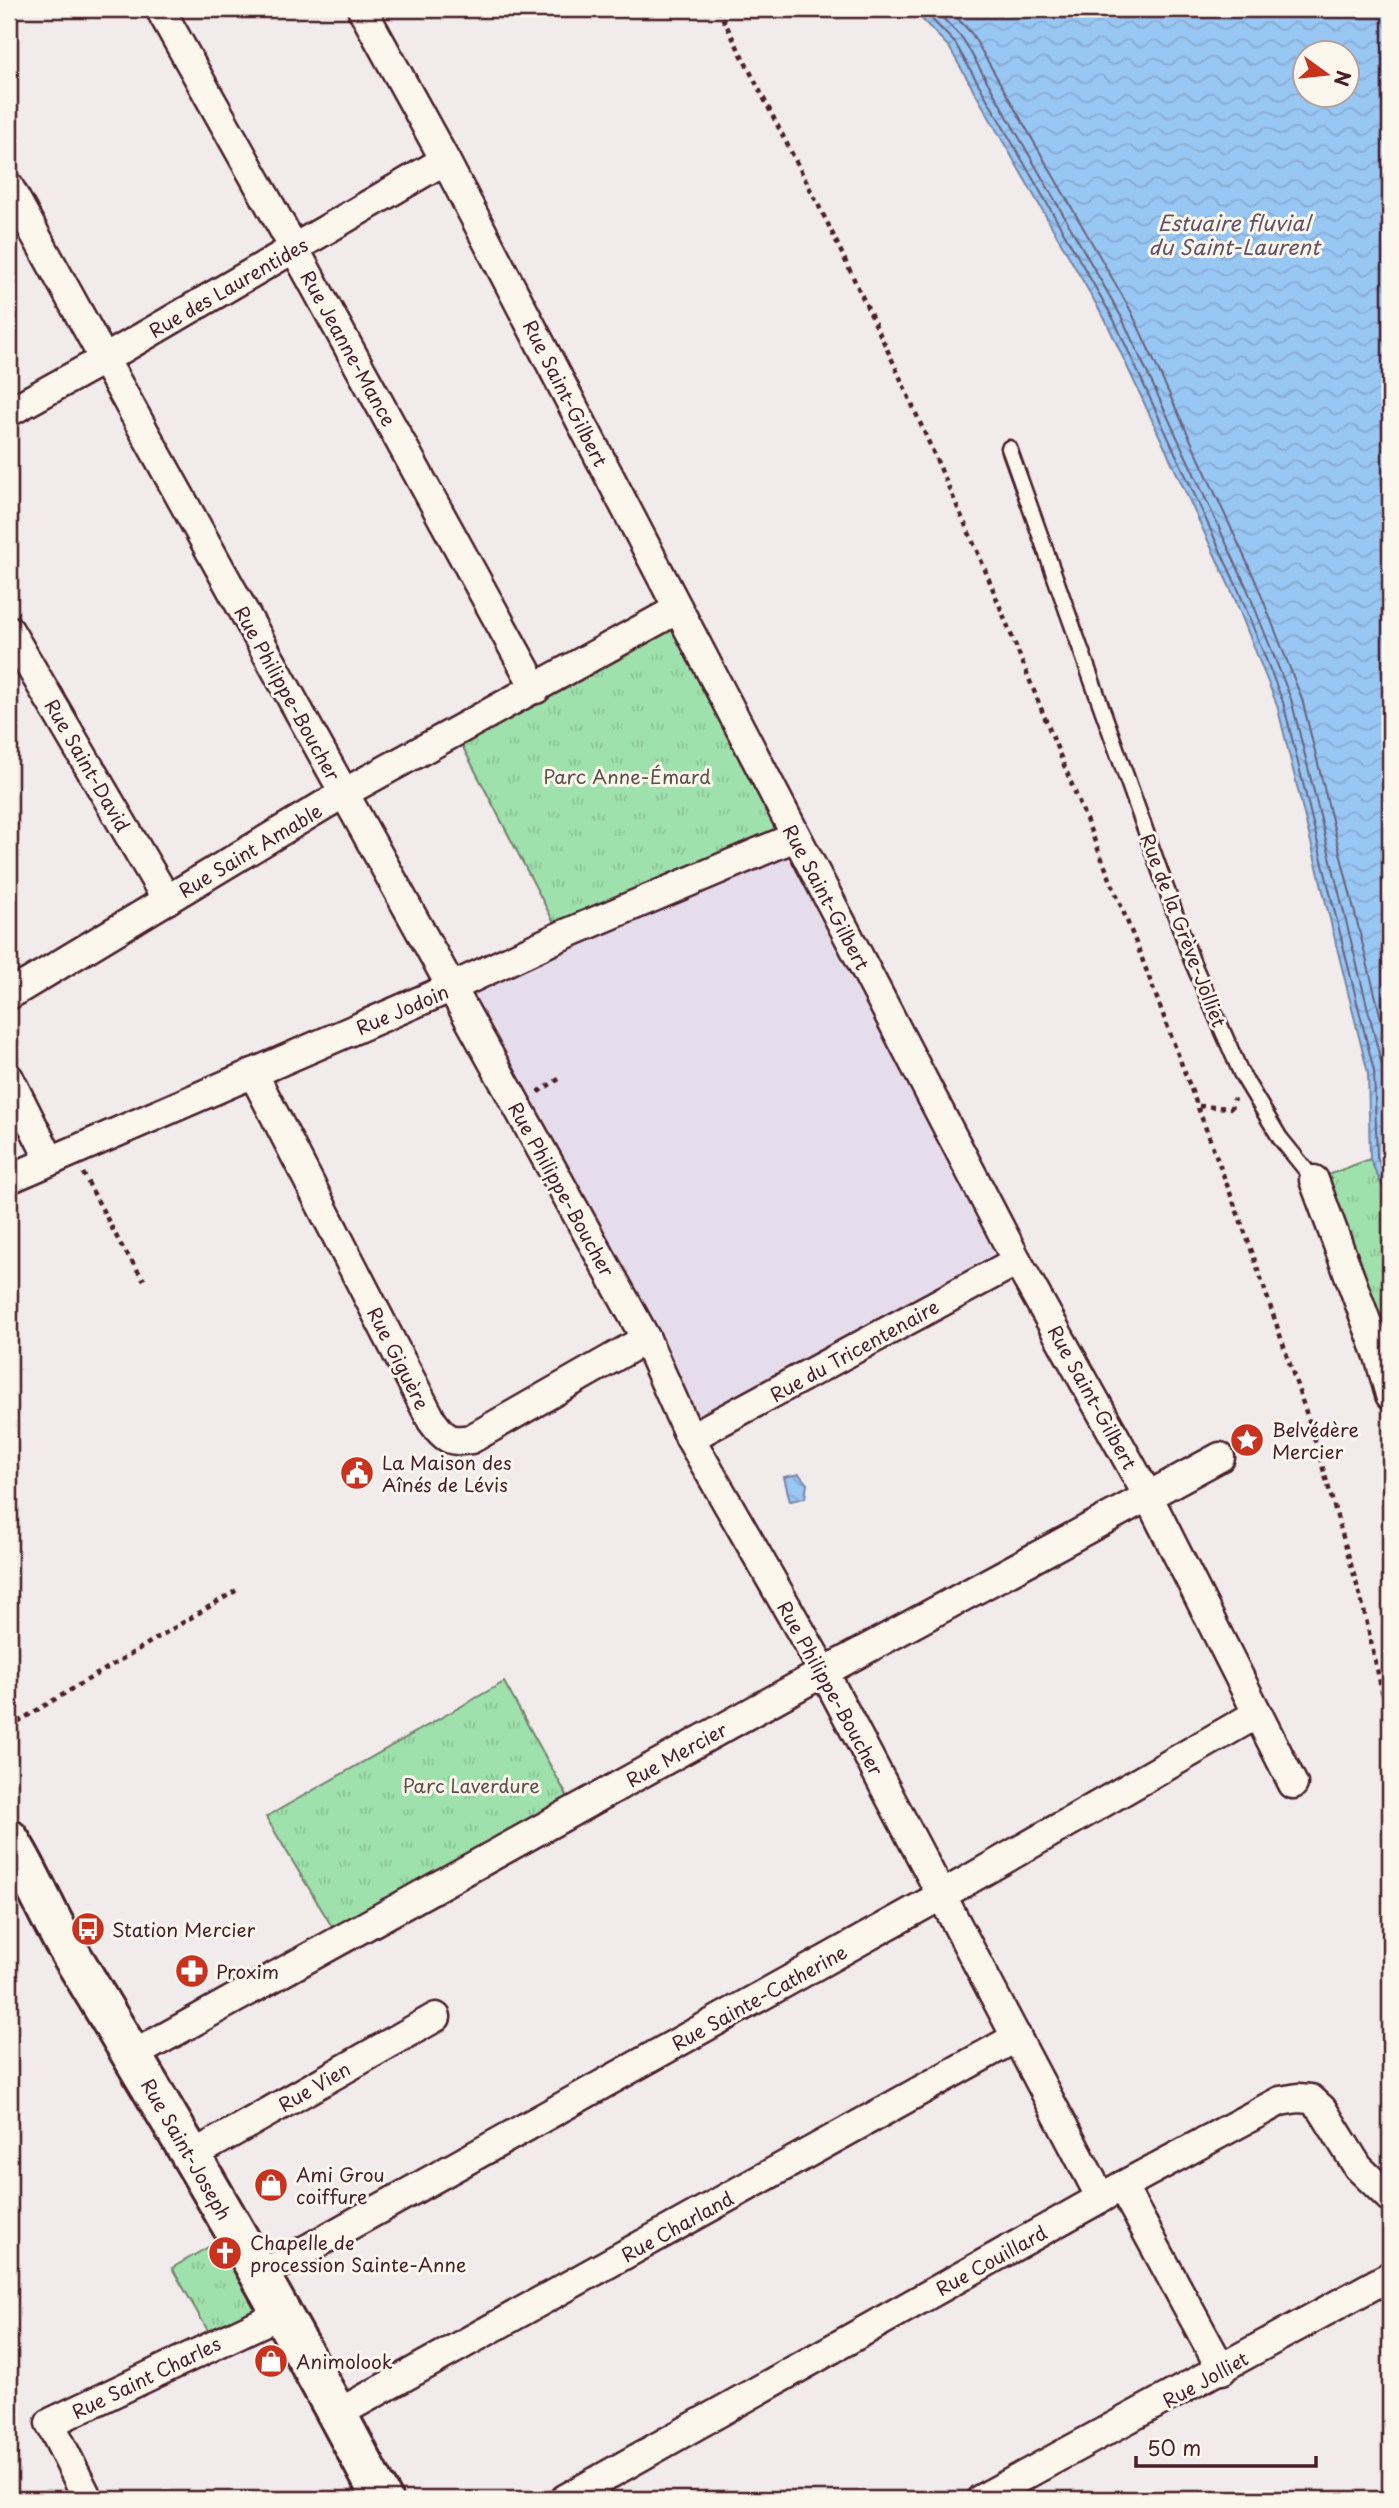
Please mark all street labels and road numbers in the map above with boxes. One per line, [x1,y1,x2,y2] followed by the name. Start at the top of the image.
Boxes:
[143,230,313,344] street label: Rue des Laurentides
[295,265,403,431] street label: Rue Jeanne-Mance
[517,315,615,471] street label: Rue Saint-Gilbert
[228,600,348,786] street label: Rue Philippe-Boucher
[39,693,138,837] street label: Rue Saint-David
[173,796,327,904] street label: Rue Saint Amable
[777,819,877,975] street label: Rue Saint-Gilbert
[1134,829,1234,1031] street label: Rue de la Grève-Jolliet
[351,977,453,1041] street label: Rue Jodoin
[502,1096,622,1282] street label: Rue Philippe-Boucher
[765,1292,943,1408] street label: Rue du Tricentenaire
[361,1302,437,1414] street label: Rue Giguère
[1042,1320,1144,1474] street label: Rue Saint-Gilbert
[771,1595,891,1781] street label: Rue Philippe-Boucher
[621,1715,732,1793] street label: Rue Mercier
[666,1937,852,2057] street label: Rue Sainte-Catherine
[273,2054,355,2118] street label: Rue Vien
[135,2073,239,2225] street label: Rue Saint-Joseph
[616,2183,738,2268] street label: Rue Charland
[930,2218,1052,2302] street label: Rue Couillard
[67,2329,225,2425] street label: Rue Saint Charles
[1157,2344,1253,2414] street label: Rue Jolliet

